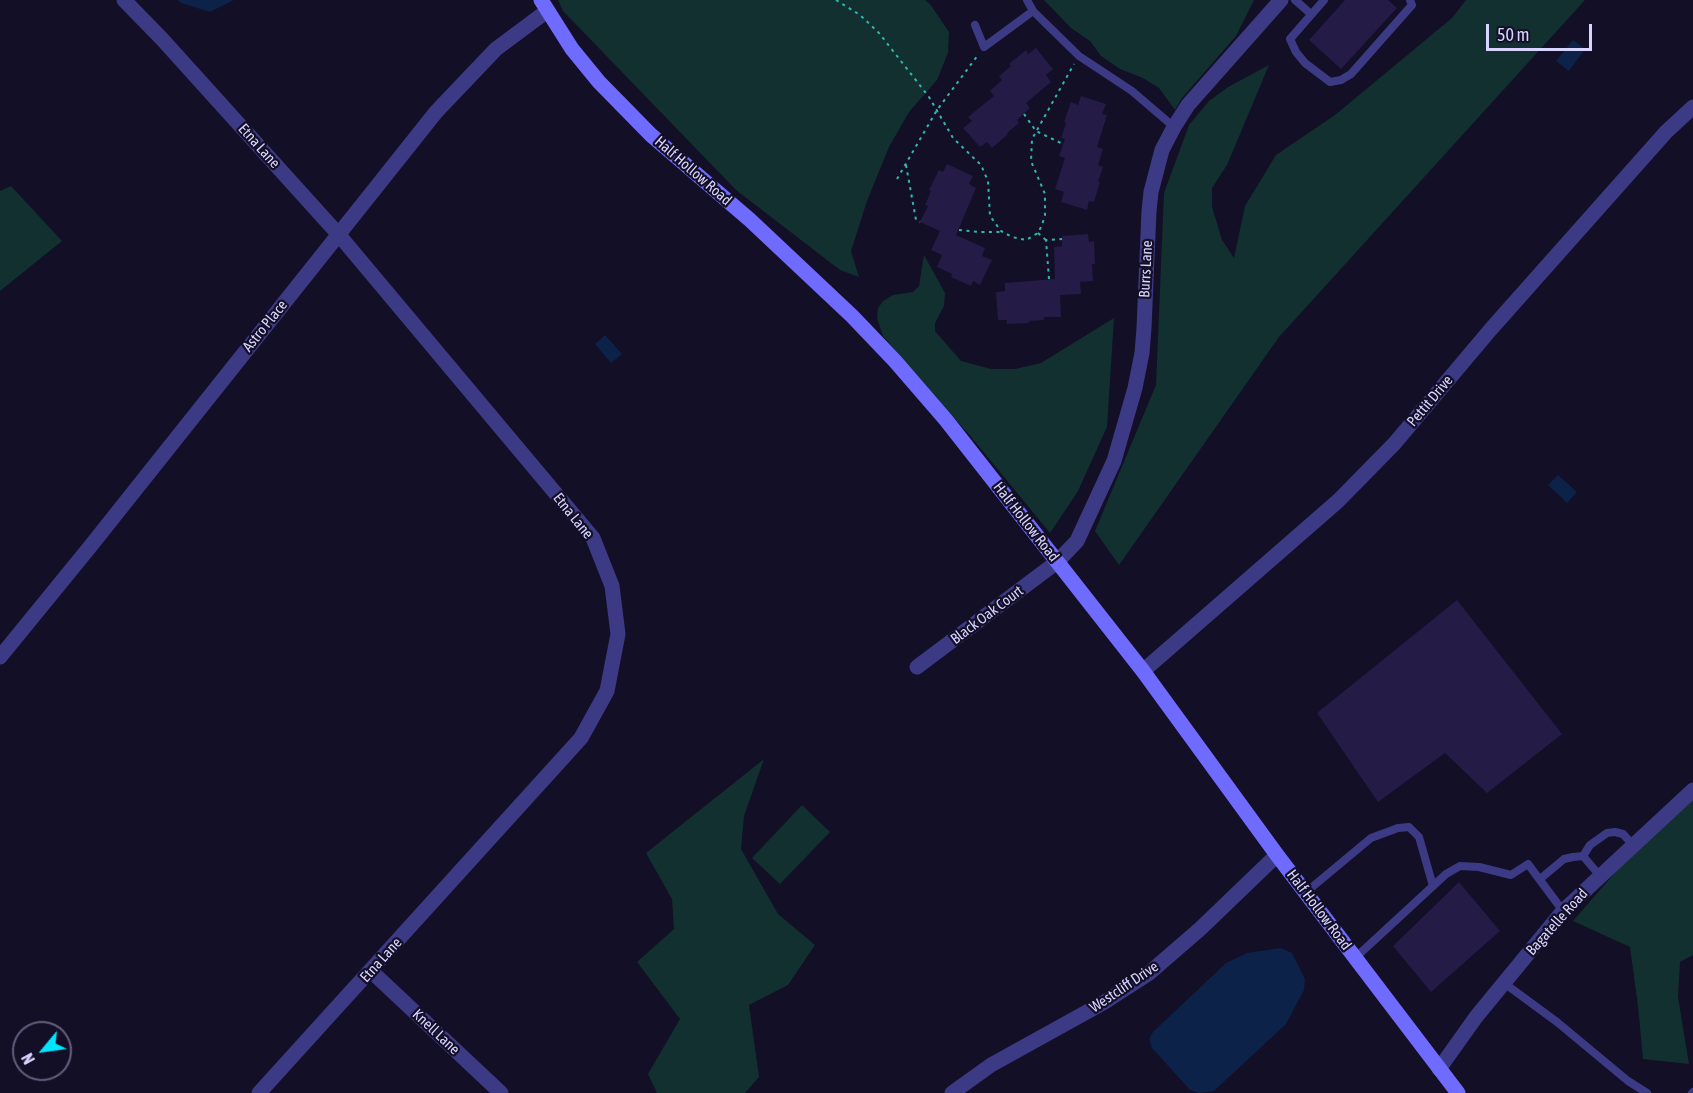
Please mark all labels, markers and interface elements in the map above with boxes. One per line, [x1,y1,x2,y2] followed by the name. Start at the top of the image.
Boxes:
[1489,12,1596,50] scale bar
[1497,24,1529,45] text: 50 m
[234,120,284,172] street label: Etna Lane
[651,133,735,209] street label: Half Hollow Road
[1136,240,1156,298] street label: Burrs Lane
[239,297,291,355] street label: Astro Place
[1403,372,1457,430] street label: Pettit Drive
[989,479,1063,565] street label: Half Hollow Road
[549,489,597,543] street label: Etna Lane
[947,582,1027,648] street label: Black Oak Court
[1283,866,1355,954] street label: Half Hollow Road
[1522,885,1592,959] street label: Bagatelle Road
[356,934,406,986] street label: Etna Lane
[1086,957,1162,1017] street label: Westcliff Drive
[409,1006,463,1058] street label: Knell Lane
[12,1021,72,1081] north arrow
[18,1050,38,1067] text: N

